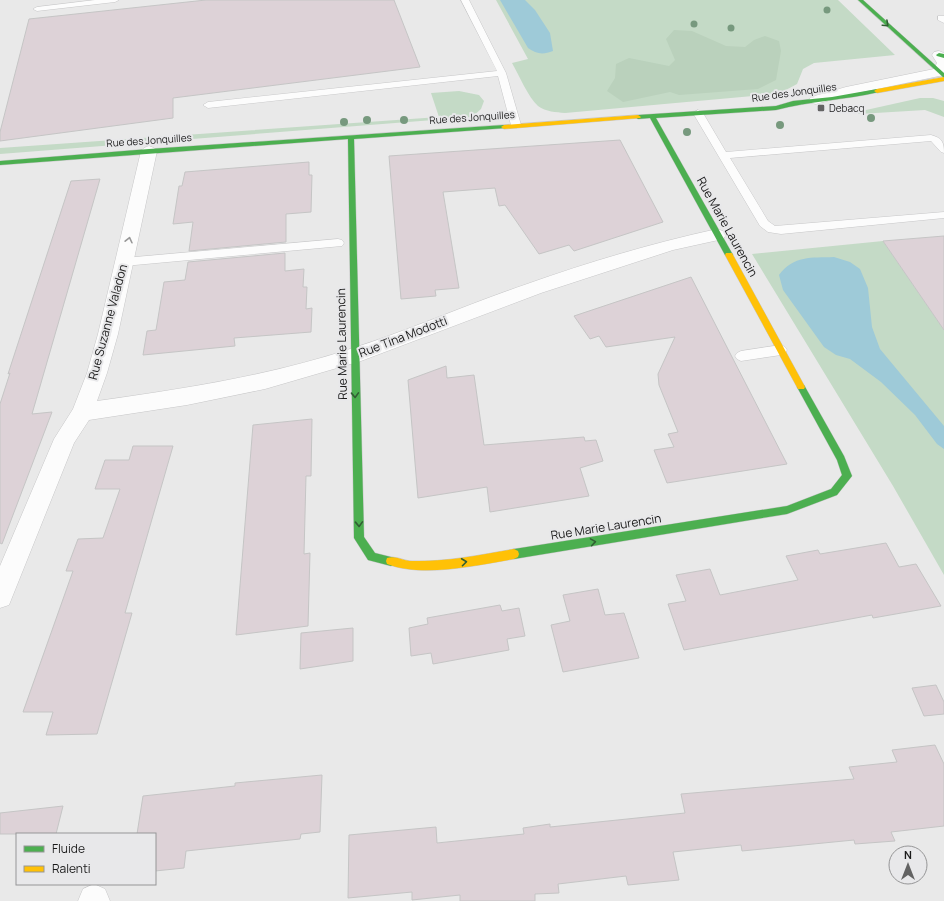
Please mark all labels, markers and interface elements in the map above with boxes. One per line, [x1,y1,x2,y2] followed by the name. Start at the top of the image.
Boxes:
[882,20,889,27] one-way arrow
[751,79,837,105] street label: Rue des Jonquilles
[829,101,865,115] place label: Debacq
[816,103,826,113] marker: Debacq
[429,107,515,127] street label: Rue des Jonquilles
[106,130,192,150] street label: Rue des Jonquilles
[693,174,762,280] street label: Rue Marie Laurencin
[125,236,133,243] one-way arrow
[84,262,131,382] street label: Rue Suzanne Valadon
[332,288,351,400] street label: Rue Marie Laurencin
[356,312,449,361] street label: Rue Tina Modotti
[351,392,359,398] one-way arrow
[549,509,662,544] street label: Rue Marie Laurencin
[355,522,363,528] one-way arrow
[590,538,596,546] one-way arrow
[461,558,468,567] one-way arrow
[16,833,156,885] legend
[52,840,85,857] text: Fluide
[888,845,928,885] north arrow
[904,847,912,862] text: N
[52,860,91,877] text: Ralenti

